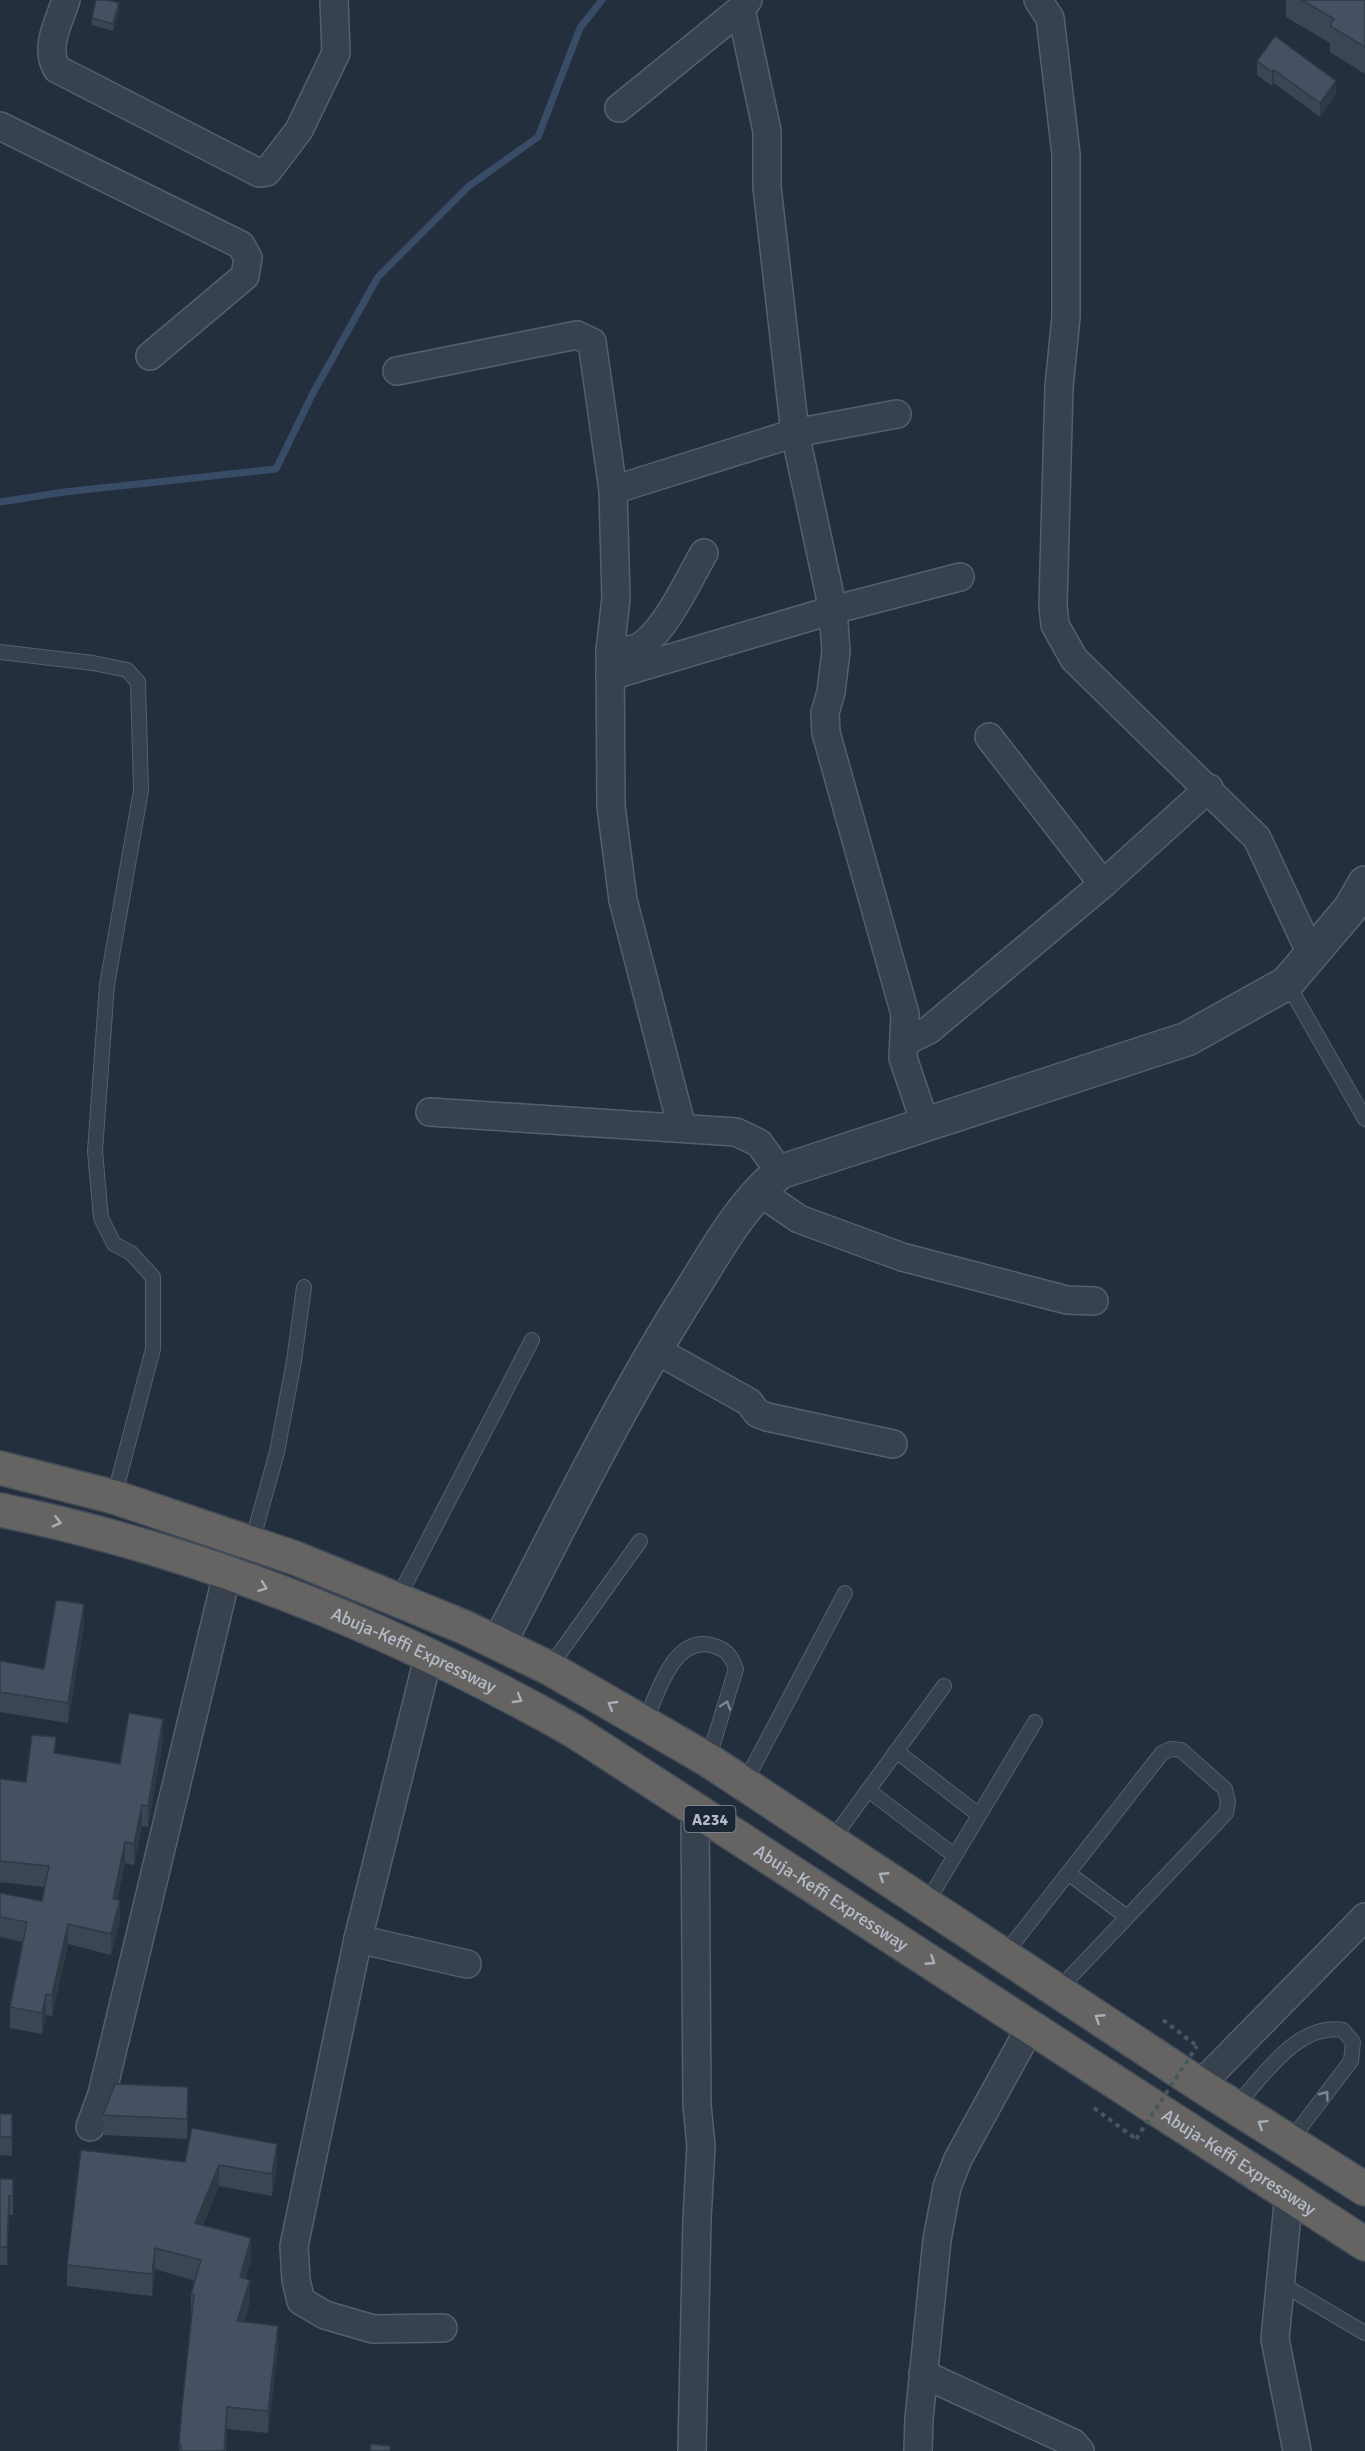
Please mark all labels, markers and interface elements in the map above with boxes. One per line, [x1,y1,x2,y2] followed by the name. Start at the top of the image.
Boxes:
[51,1515,62,1527] one-way arrow
[257,1580,268,1593] one-way arrow
[328,1603,501,1698] street label: Abuja-Keffi Expressway
[512,1692,522,1704] one-way arrow
[608,1700,618,1712] one-way arrow
[719,1700,732,1711] one-way arrow
[684,1806,736,1832] road number: A234
[750,1840,913,1956] street label: Abuja-Keffi Expressway
[879,1872,890,1883] one-way arrow
[924,1954,935,1965] one-way arrow
[1095,2014,1106,2025] one-way arrow
[1318,2090,1329,2101] one-way arrow
[1158,2104,1321,2221] street label: Abuja-Keffi Expressway
[1258,2120,1269,2131] one-way arrow

